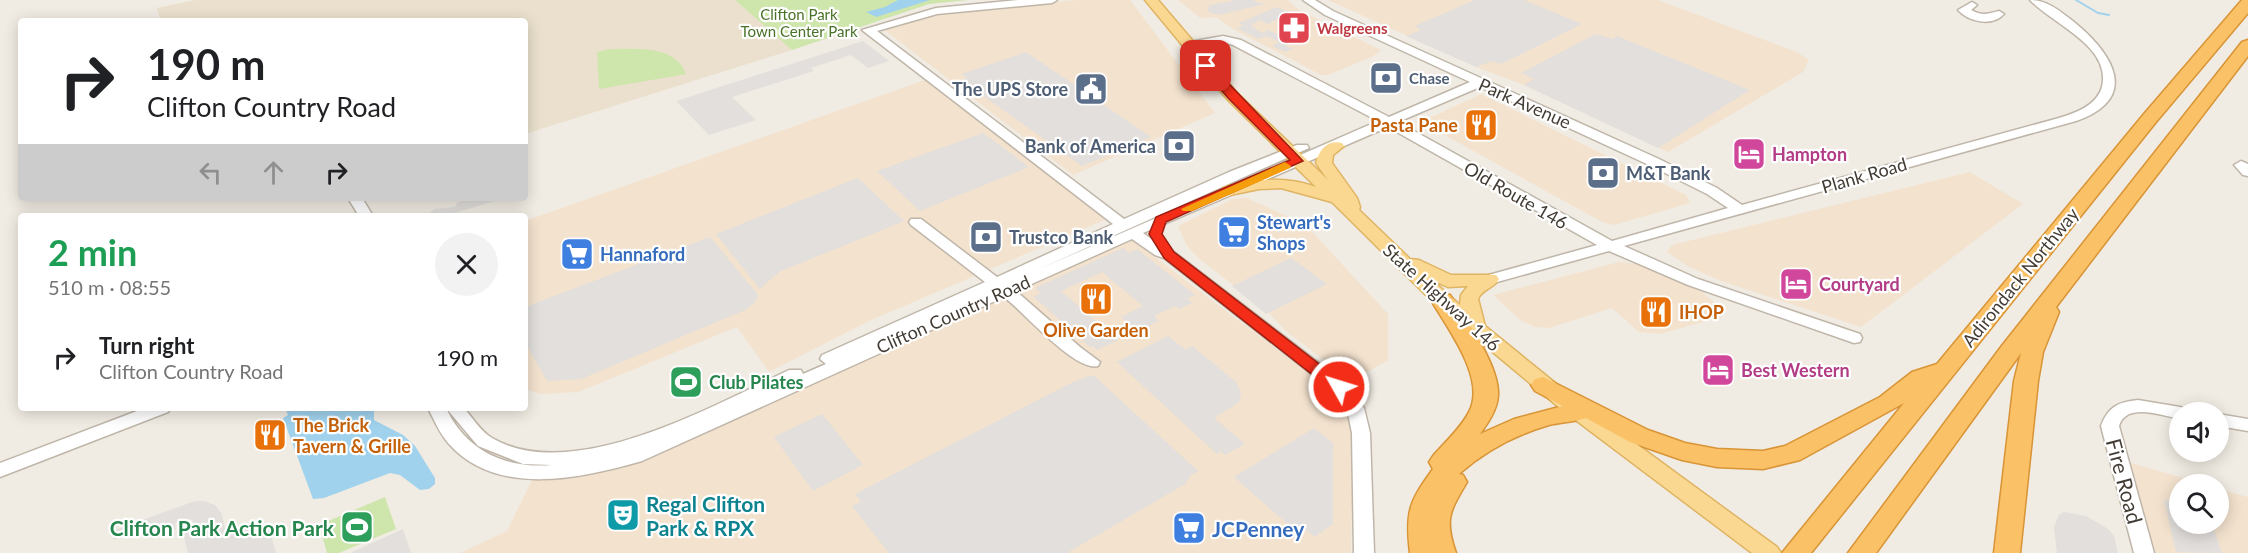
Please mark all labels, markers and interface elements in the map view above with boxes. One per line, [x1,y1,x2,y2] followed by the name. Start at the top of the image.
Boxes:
[740,5,858,40] park label: Clifton Park Town Center Park
[1276,10,1312,46] pharmacy icon: Walgreens
[1317,19,1388,37] place label: Walgreens
[147,39,265,89] text: 190 m
[1180,40,1231,91] pin
[48,42,126,120] icon: right
[1189,49,1222,82] icon: arrive
[1368,60,1404,96] bank icon: Chase
[1409,69,1450,87] place label: Chase
[1073,71,1109,107] public building icon: The UPS Store
[1475,73,1575,133] street label: Park Avenue
[952,78,1068,100] place label: The UPS Store
[147,90,396,123] text: Clifton Country Road
[1463,107,1499,143] restaurant icon: Pasta Pane
[1370,114,1458,136] place label: Pasta Pane
[1161,128,1197,164] bank icon: Bank of America
[1025,135,1156,157] place label: Bank of America
[1731,136,1767,172] hotel icon: Hampton
[1772,143,1847,165] place label: Hampton
[1819,152,1909,198] street label: Plank Road
[1585,155,1621,191] bank icon: M&T Bank
[194,156,227,189] icon: left
[257,156,290,189] icon: ahead
[320,156,353,189] icon: right
[1460,156,1572,234] street label: Old Route 146
[1626,162,1711,184] place label: M&T Bank
[1957,202,2083,351] street label: Adirondack Northway
[1257,211,1331,254] place label: Stewart's Shops
[1216,214,1252,250] supermarket icon: Stewart's Shops
[968,219,1004,255] bank icon: Trustco Bank
[1009,226,1114,248] place label: Trustco Bank
[48,230,137,274] text: 2 min
[435,233,498,296] button: close
[559,236,595,272] supermarket icon: Hannaford
[1379,239,1505,355] street label: State Highway 146
[600,243,685,265] place label: Hannaford
[1778,266,1814,302] hotel icon: Courtyard
[873,270,1033,358] street label: Clifton Country Road
[1819,273,1900,295] place label: Courtyard
[48,275,171,299] text: 510 m · 08:55
[1078,281,1114,317] restaurant icon: Olive Garden
[1638,294,1674,330] restaurant icon: IHOP
[1679,301,1724,323] place label: IHOP
[1043,319,1149,341] place label: Olive Garden
[99,332,194,359] text: Turn right
[48,341,81,374] icon: right
[436,344,498,371] text: 190 m
[1700,352,1736,388] hotel icon: Best Western
[1307,355,1371,419] position arrow
[99,359,284,383] text: Clifton Country Road
[1741,359,1850,381] place label: Best Western
[668,364,704,400] sports icon: Club Pilates
[709,371,804,393] place label: Club Pilates
[2169,402,2229,534] map controls
[2169,402,2229,462] button: sound
[293,414,411,457] place label: The Brick Tavern & Grille
[252,417,288,453] restaurant icon: The Brick Tavern & Grille
[2102,436,2148,526] street label: Fire Road
[2169,474,2229,534] button: search
[646,491,765,540] place label: Regal Clifton Park & RPX
[605,497,641,533] theatre icon: Regal Clifton Park & RPX
[339,509,375,545] sports icon: Clifton Park Action Park
[1171,510,1207,546] supermarket icon: JCPenney
[110,515,335,540] place label: Clifton Park Action Park
[1212,516,1305,541] place label: JCPenney

